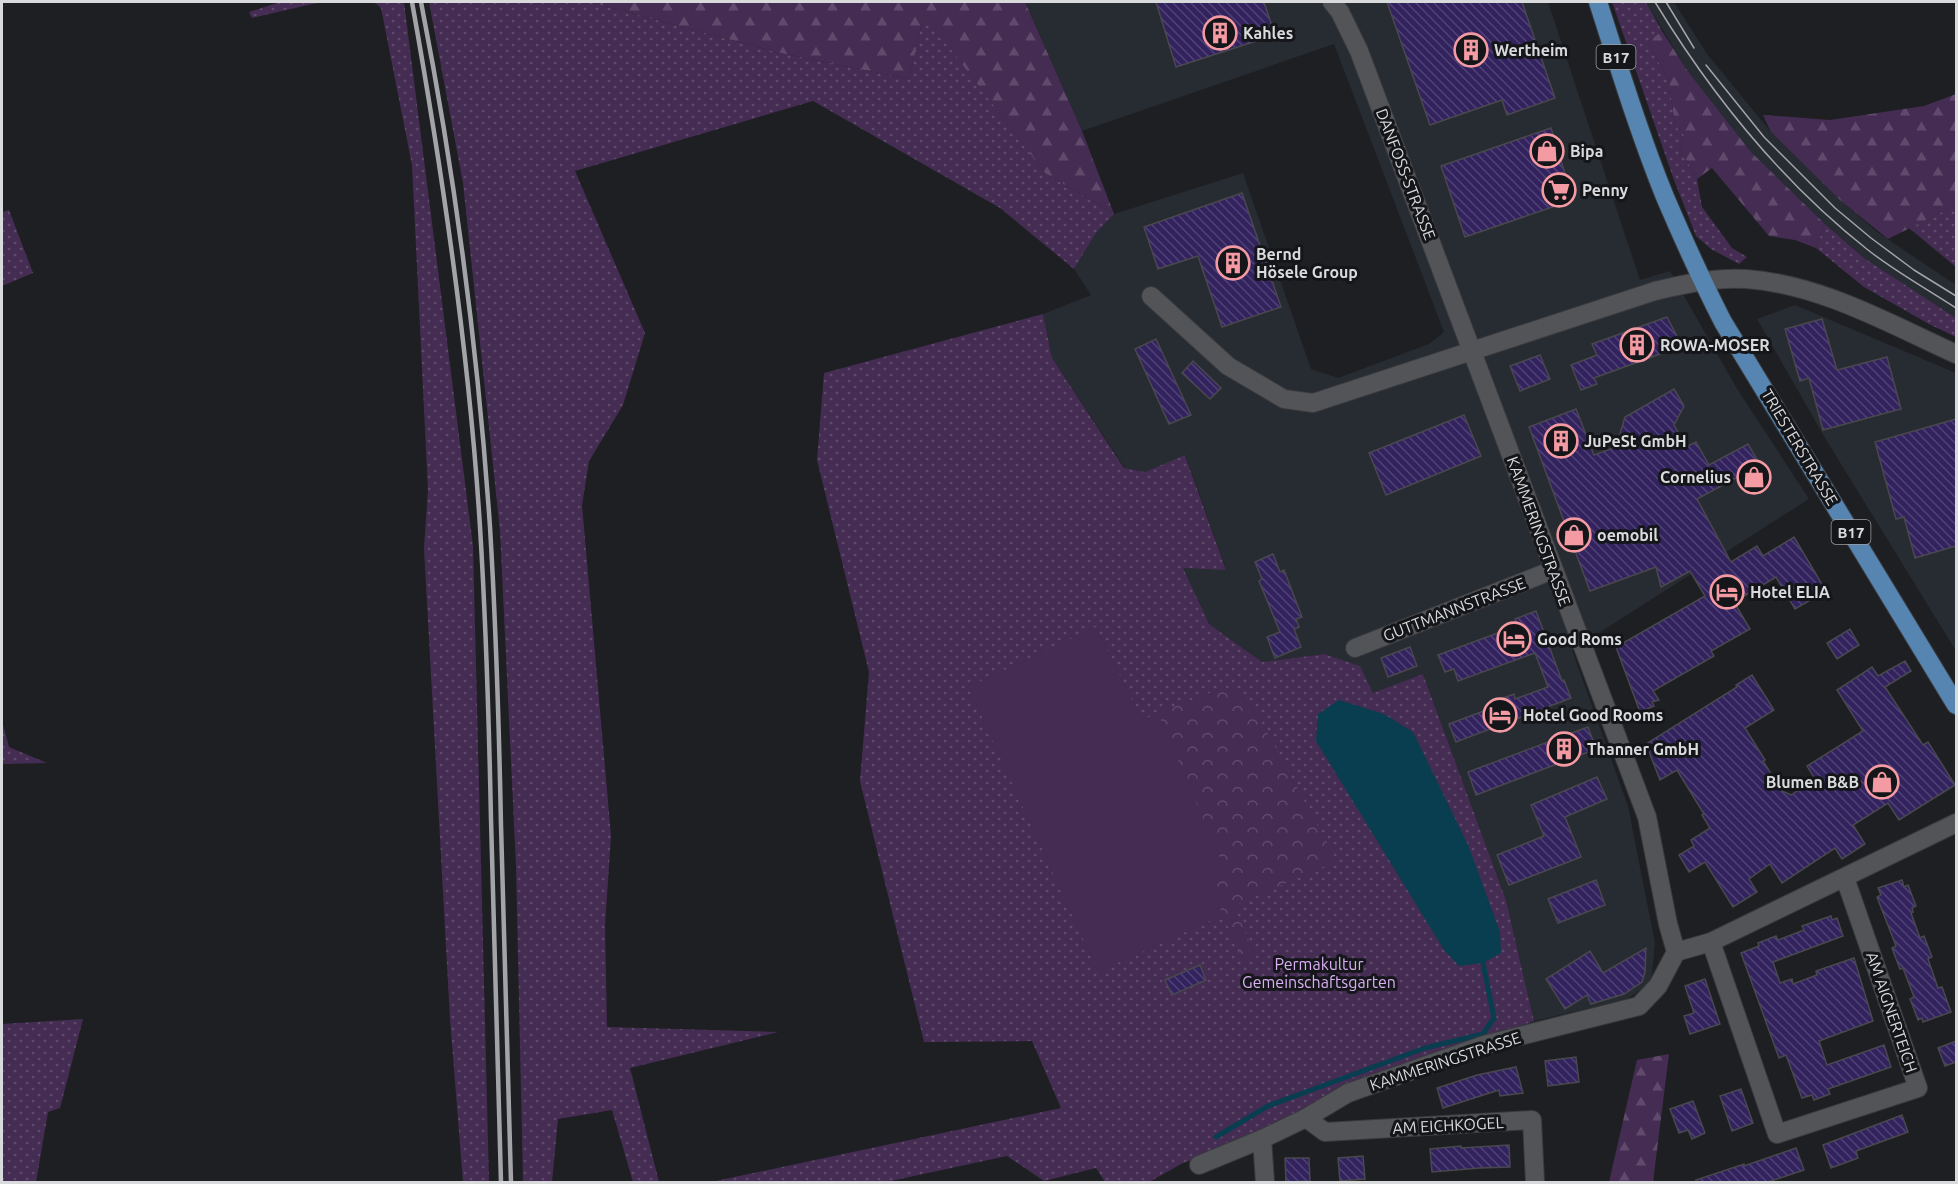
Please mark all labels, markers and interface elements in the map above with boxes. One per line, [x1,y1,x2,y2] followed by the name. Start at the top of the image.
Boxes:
[1202,15,1238,51] building icon: Kahles
[1243,24,1293,42] place label: Kahles
[1453,32,1489,68] building icon: Wertheim
[1494,41,1568,59] place label: Wertheim
[1596,45,1636,69] road number: B17
[1373,106,1439,242] street label: DANFOSS-STRASSE
[1529,133,1565,169] shop icon: Bipa
[1570,142,1603,160] place label: Bipa
[1541,172,1577,208] supermarket icon: Penny
[1582,181,1629,199] place label: Penny
[1215,245,1251,281] building icon: Bernd Hösele Group
[1256,245,1358,281] place label: Bernd Hösele Group
[1619,327,1655,363] building icon: ROWA-MOSER
[1660,336,1770,354] place label: ROWA-MOSER
[1758,386,1842,508] street label: TRIESTERSTRASSE
[1543,423,1579,459] building icon: JuPeSt GmbH
[1584,432,1687,450] place label: JuPeSt GmbH
[1504,454,1574,608] street label: KAMMERINGSTRASSE
[1736,459,1772,495] shop icon: Cornelius
[1660,468,1731,486] place label: Cornelius
[1556,517,1592,553] shop icon: oemobil
[1832,520,1870,544] road number: B17
[1597,526,1658,544] place label: oemobil
[1380,574,1528,644] street label: GUTTMANNSTRASSE
[1709,574,1745,610] hotel icon: Hotel ELIA
[1750,583,1831,601] place label: Hotel ELIA
[1496,621,1532,657] hotel icon: Good Roms
[1537,630,1622,648] place label: Good Roms
[1482,697,1518,733] hotel icon: Hotel Good Rooms
[1523,706,1663,724] place label: Hotel Good Rooms
[1546,731,1582,767] building icon: Thanner GmbH
[1587,740,1699,758] place label: Thanner GmbH
[1864,764,1900,800] shop icon: Blumen B&B
[1766,773,1859,791] place label: Blumen B&B
[1863,949,1921,1075] street label: AM AIGNERTEICH
[1242,955,1396,991] park label: Permakultur Gemeinschaftsgarten
[1367,1028,1523,1094] street label: KAMMERINGSTRASSE
[1392,1113,1504,1137] street label: AM EICHKOGEL

